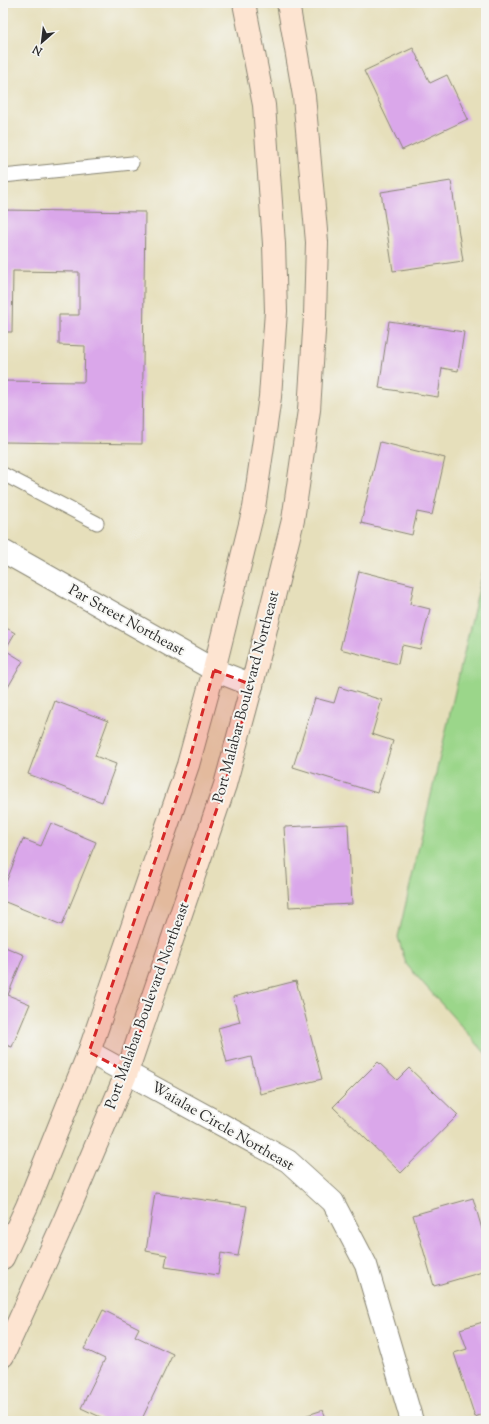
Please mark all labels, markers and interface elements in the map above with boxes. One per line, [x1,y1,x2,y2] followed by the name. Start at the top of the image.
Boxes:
[22,22,62,62] north arrow
[30,41,46,60] text: N
[64,580,188,662] street label: Par Street Northeast
[209,589,285,805] street label: Port Malabar Boulevard Northeast
[101,900,195,1112] street label: Port Malabar Boulevard Northeast
[147,1077,297,1177] street label: Waialae Circle Northeast

